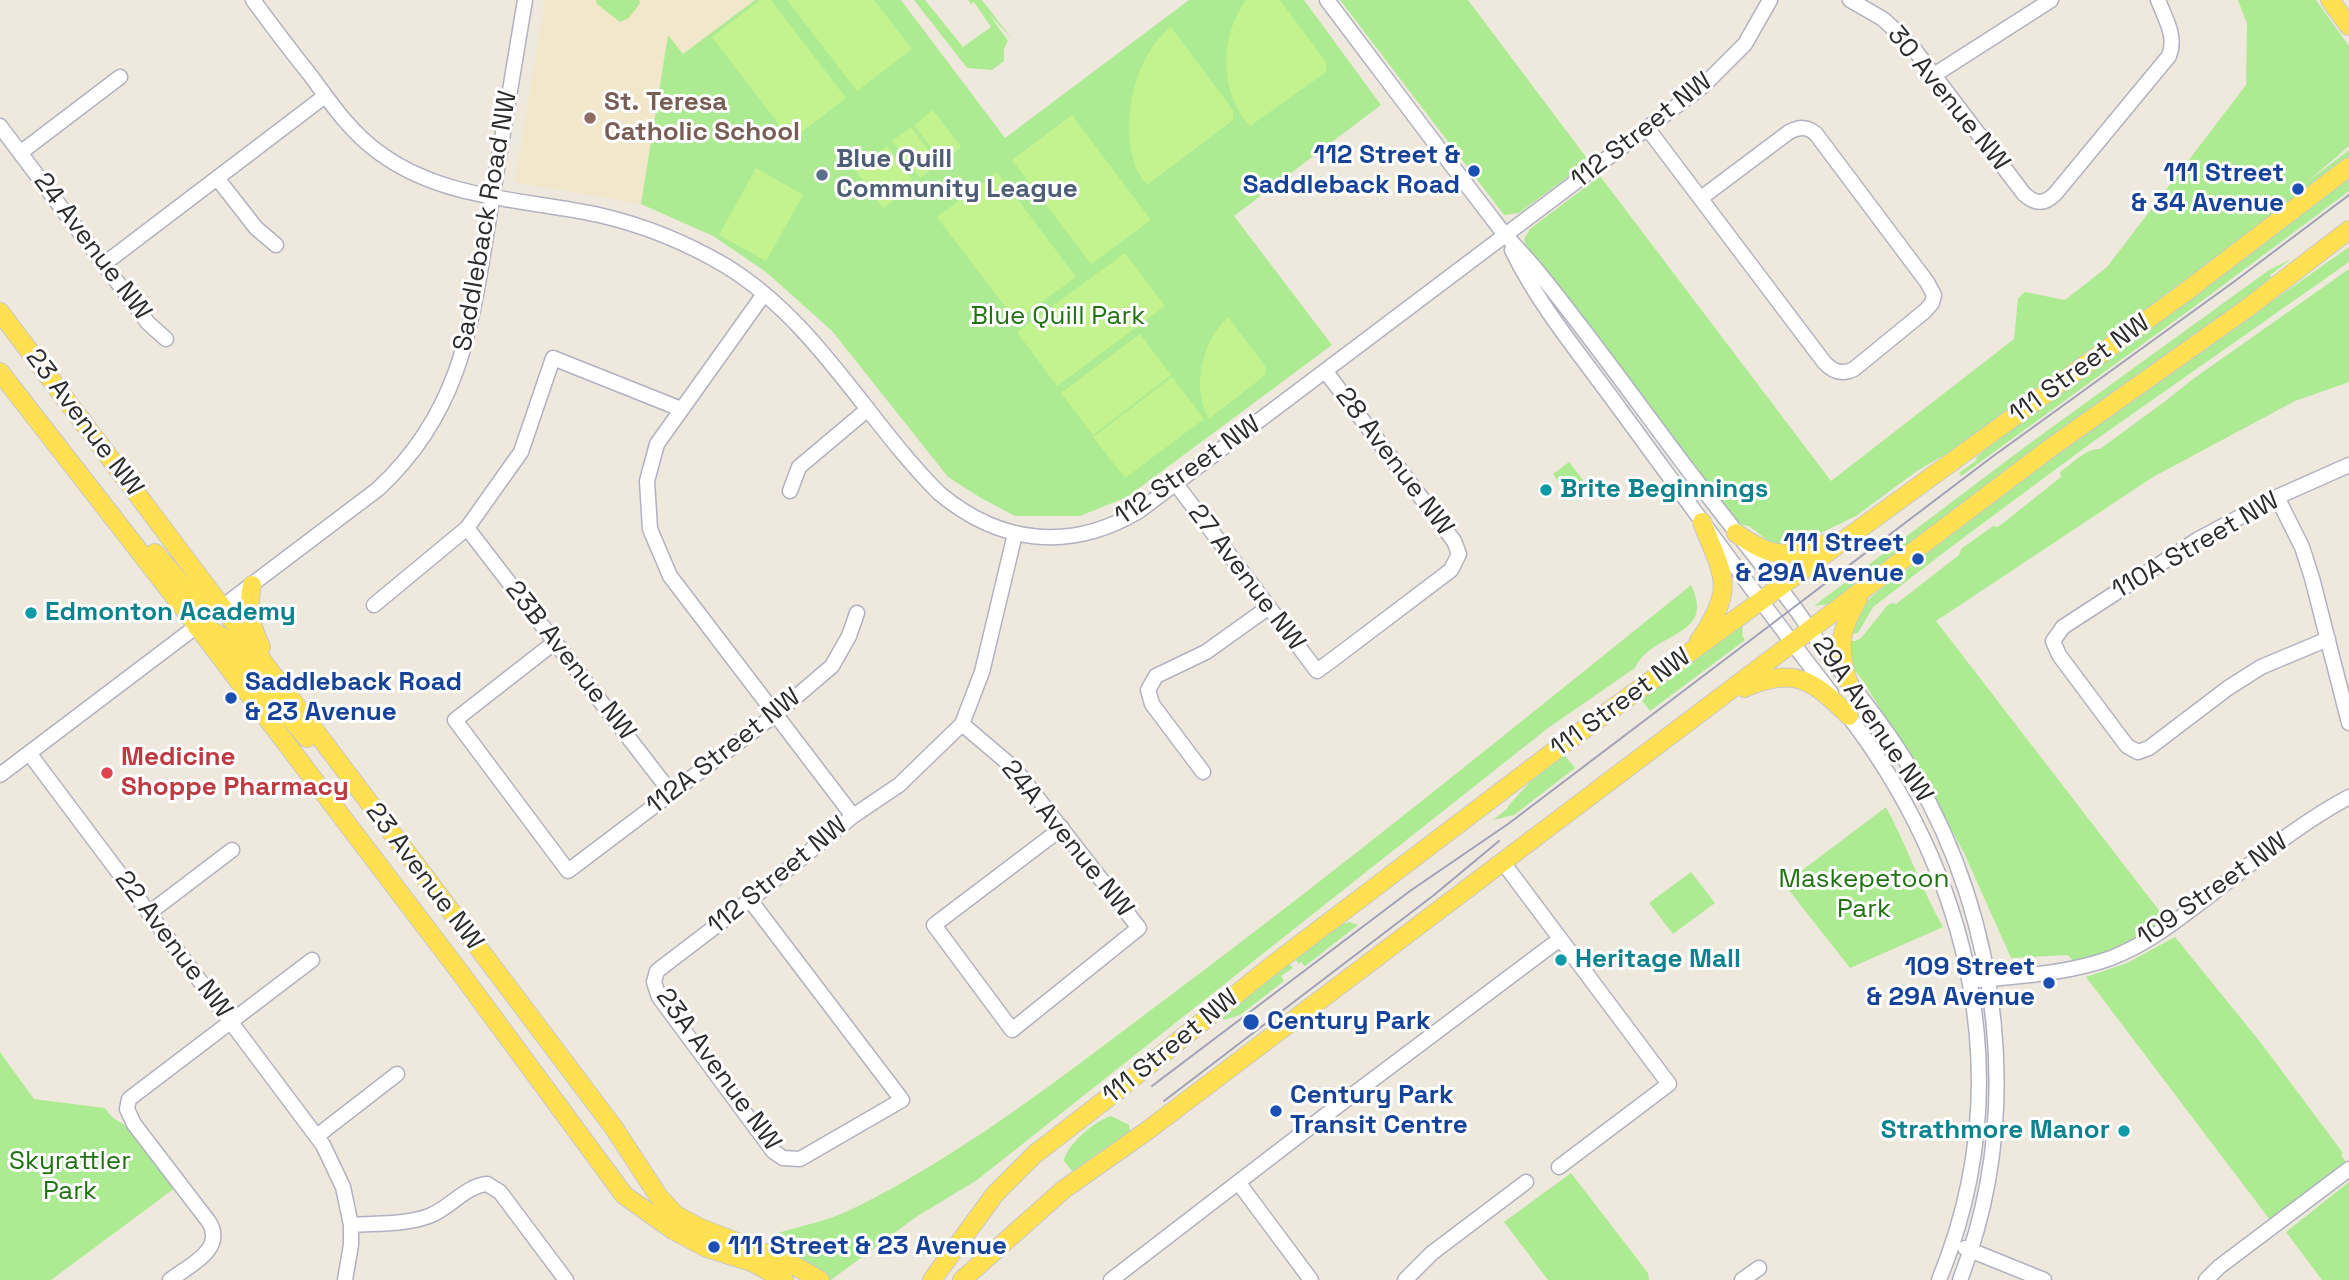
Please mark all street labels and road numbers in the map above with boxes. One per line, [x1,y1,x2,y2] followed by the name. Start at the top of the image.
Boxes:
[1880,20,2016,178] street label: 30 Avenue NW
[1565,66,1719,196] street label: 112 Street NW
[448,88,524,354] street label: Saddleback Road NW
[26,167,158,327] street label: 24 Avenue NW
[2004,308,2156,430] street label: 111 Street NW
[18,343,150,503] street label: 23 Avenue NW
[1328,382,1460,542] street label: 28 Avenue NW
[1109,409,1267,533] street label: 112 Street NW
[2107,486,2285,606] street label: 110A Street NW
[1181,499,1311,657] street label: 27 Avenue NW
[498,575,642,747] street label: 23B Avenue NW
[1805,631,1939,809] street label: 29A Avenue NW
[1545,642,1697,764] street label: 111 Street NW
[641,682,807,822] street label: 112A Street NW
[994,754,1140,924] street label: 24A Avenue NW
[358,797,490,957] street label: 23 Avenue NW
[702,810,854,942] street label: 112 Street NW
[2132,827,2294,953] street label: 109 Street NW
[107,865,239,1025] street label: 22 Avenue NW
[649,983,787,1157] street label: 23A Avenue NW
[1097,983,1245,1111] street label: 111 Street NW

